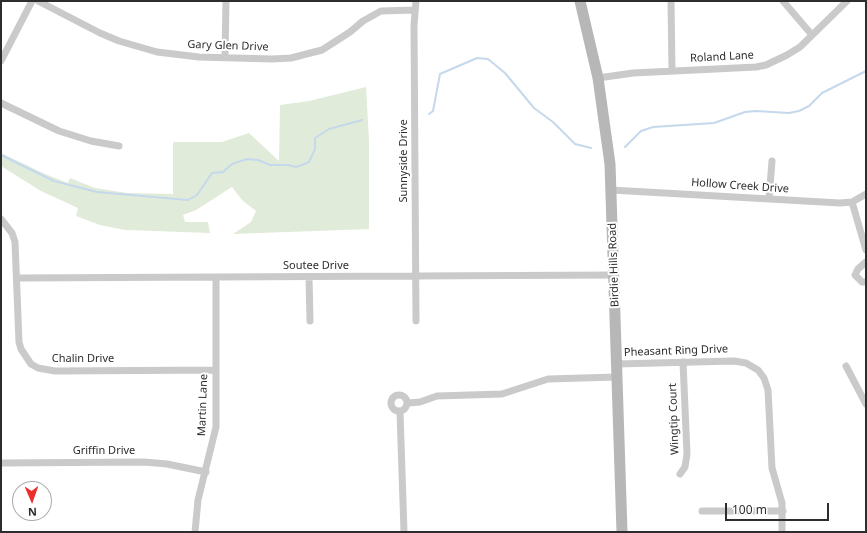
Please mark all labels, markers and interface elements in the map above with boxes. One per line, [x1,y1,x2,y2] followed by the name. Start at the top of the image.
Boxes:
[187,38,269,54] street label: Gary Glen Drive
[690,49,754,65] street label: Roland Lane
[397,119,411,203] street label: Sunnyside Drive
[691,176,789,196] street label: Hollow Creek Drive
[606,223,622,307] street label: Birdie Hills Road
[283,259,349,273] street label: Soutee Drive
[624,343,728,359] street label: Pheasant Ring Drive
[52,352,114,366] street label: Chalin Drive
[195,374,211,436] street label: Martin Lane
[666,383,682,455] street label: Wingtip Court
[73,444,135,458] street label: Griffin Drive
[12,481,52,521] north arrow
[727,495,831,521] scale bar
[732,501,767,518] text: 100 m
[28,505,37,520] text: N

